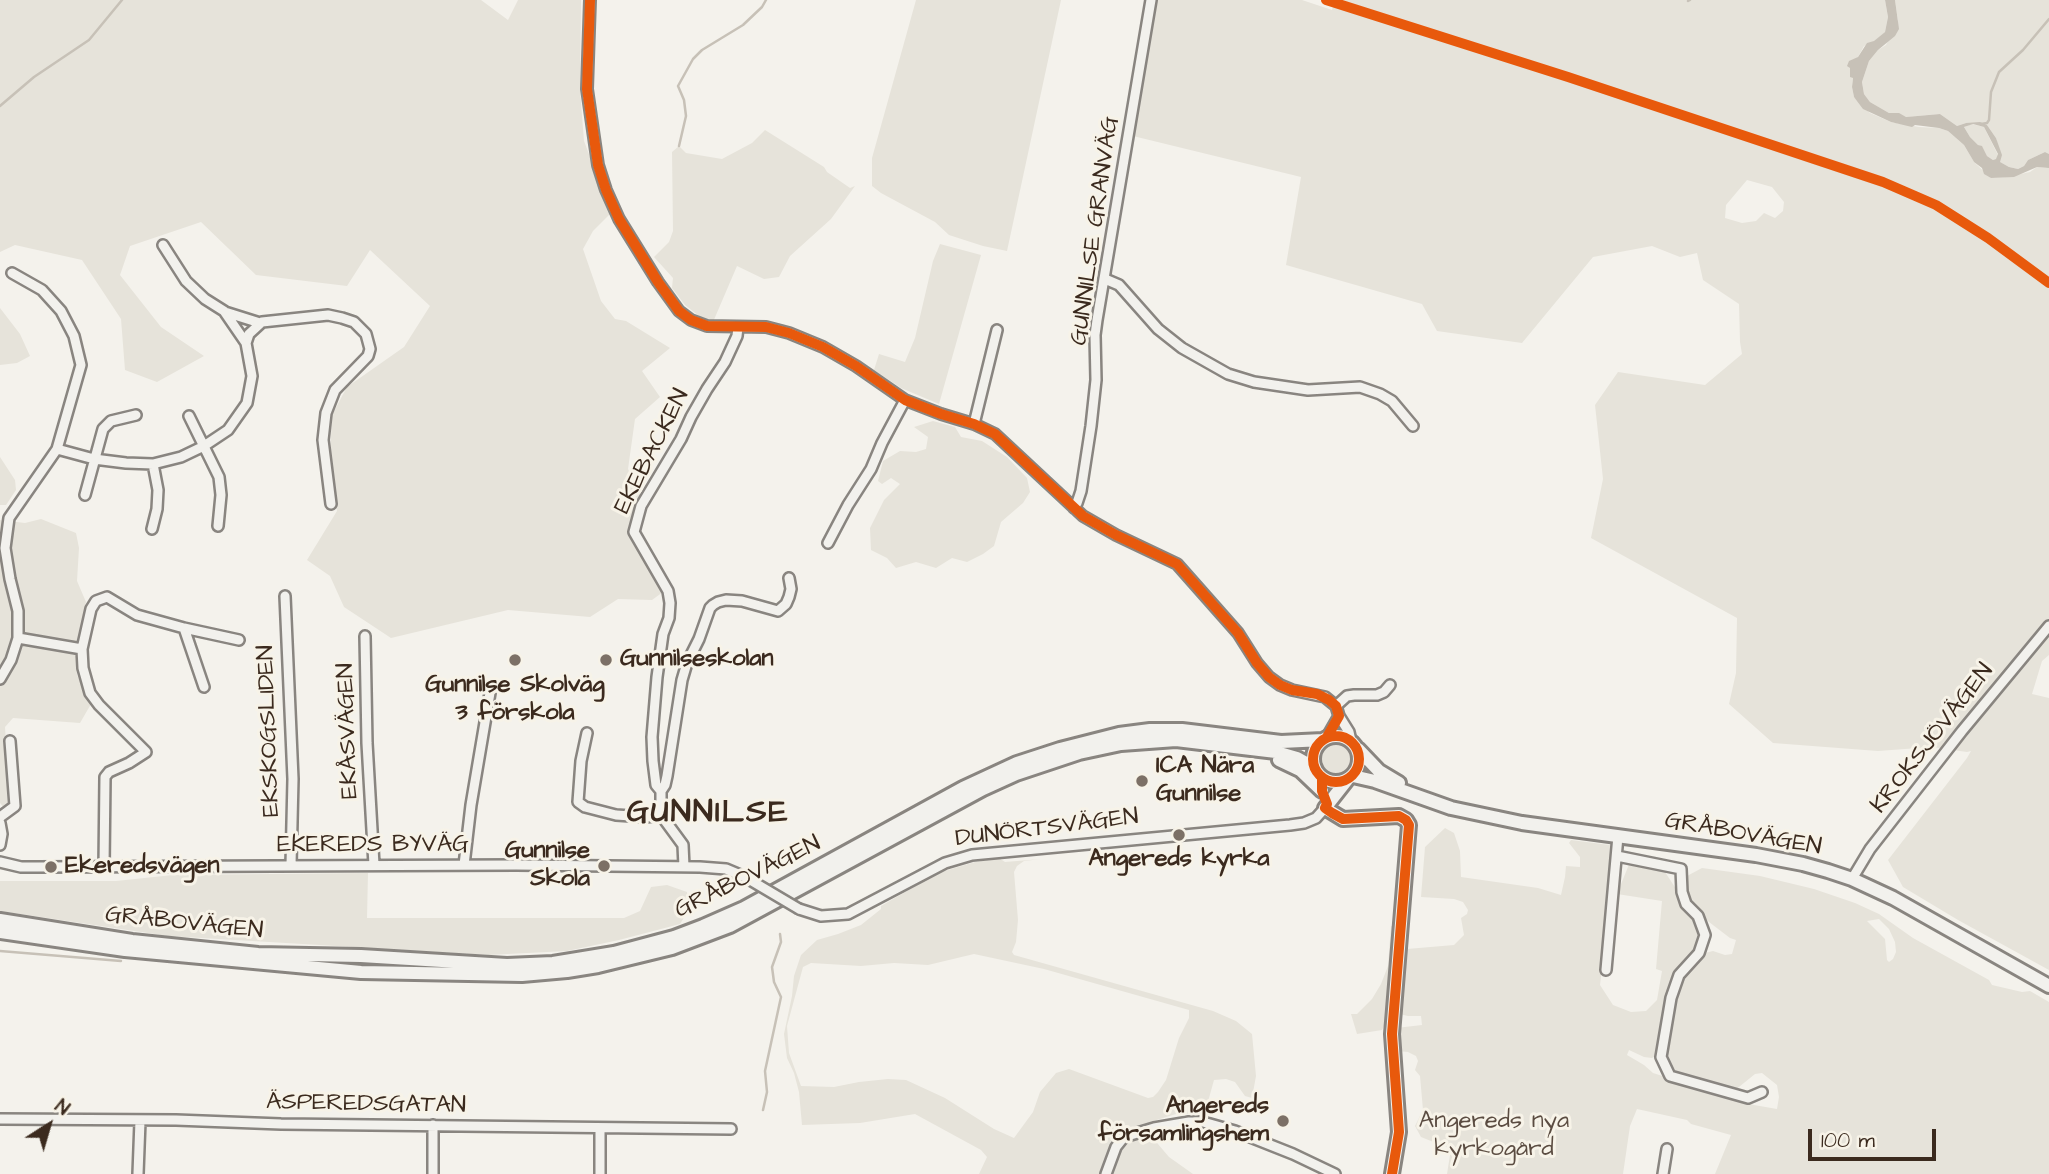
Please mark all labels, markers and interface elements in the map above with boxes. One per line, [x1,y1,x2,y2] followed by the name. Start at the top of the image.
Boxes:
[1066,115,1126,347] street label: GUNNILSE GRANVÄG
[609,385,697,519] street label: EKEBACKEN
[253,645,287,817] street label: EKSKOGSLIDEN
[620,646,774,674] place label: Gunnilseskolan
[507,652,523,668] marker: Gunnilse Skolväg 3 förskola
[598,652,614,668] marker: Gunnilseskolan
[1865,658,2001,820] street label: KROKSJÖVÄGEN
[332,663,366,799] street label: EKÅSVÄGEN
[425,672,605,728] place label: Gunnilse Skolväg 3 förskola
[1156,753,1254,809] place label: ICA Nära Gunnilse
[1134,773,1150,789] marker: ICA Nära Gunnilse
[628,795,788,833] district label: GUNNILSE
[954,803,1140,855] street label: DUNÖRTSVÄGEN
[1662,807,1824,863] street label: GRÅBOVÄGEN
[1171,827,1187,843] marker: Angereds kyrka
[670,830,826,926] street label: GRÅBOVÄGEN
[277,832,469,860] street label: EKEREDS BYVÄG
[505,838,590,894] place label: Gunnilse Skola
[1088,846,1270,874] place label: Angereds kyrka
[65,853,220,881] place label: Ekeredsvägen
[596,858,612,874] marker: Gunnilse Skola
[43,859,59,875] marker: Ekeredsvägen
[104,901,264,947] street label: GRÅBOVÄGEN
[266,1089,466,1121] street label: ÄSPEREDSGATAN
[14,1090,84,1160] north arrow
[49,1093,75,1122] text: N
[1098,1093,1269,1149] place label: Angereds församlingshem
[1419,1108,1569,1164] park label: Angereds nya kyrkogård
[1275,1113,1291,1129] marker: Angereds församlingshem
[1811,1114,1939,1158] scale bar
[1821,1126,1875,1155] text: 100 m

